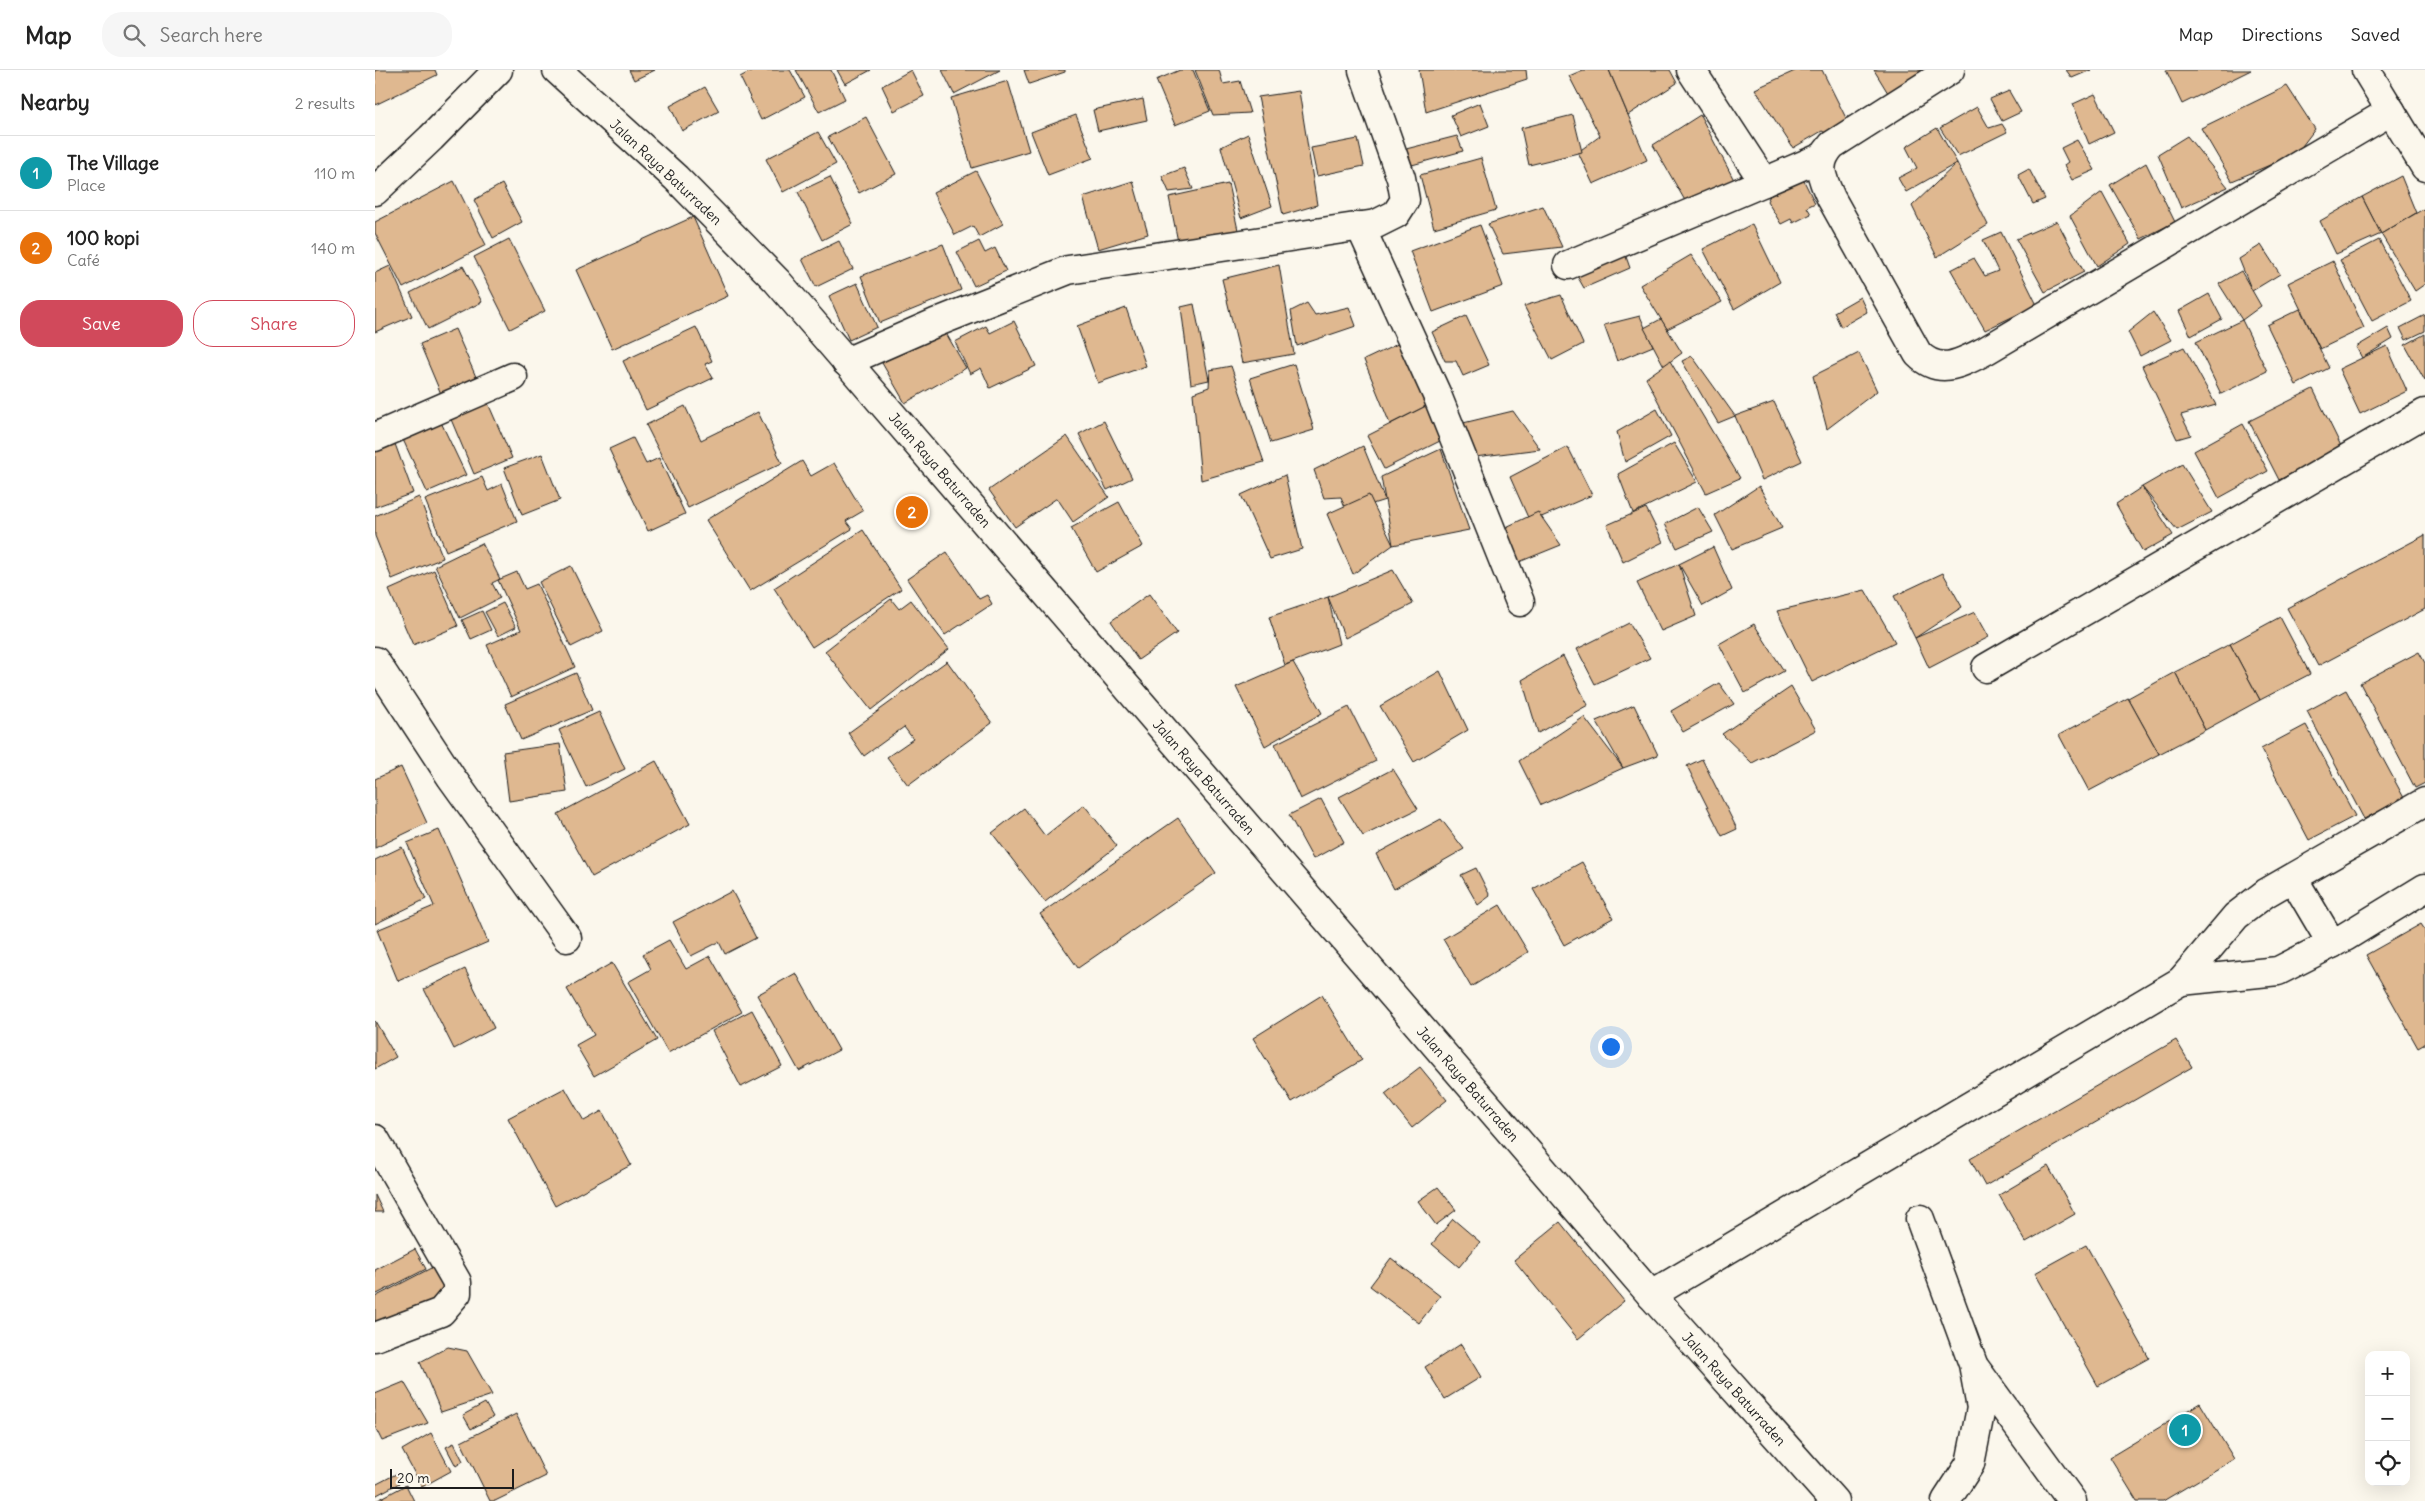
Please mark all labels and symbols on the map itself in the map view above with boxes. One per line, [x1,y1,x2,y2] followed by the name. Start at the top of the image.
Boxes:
[606,115,726,229] street label: Jalan Raya Baturraden
[885,409,995,531] street label: Jalan Raya Baturraden
[896,493,928,531] pin: 2
[1149,716,1259,838] street label: Jalan Raya Baturraden
[1413,1023,1523,1145] street label: Jalan Raya Baturraden
[1598,1034,1624,1060] your location
[1678,1328,1790,1450] street label: Jalan Raya Baturraden
[2169,1411,2201,1449] pin: 1
[390,1466,514,1489] scale bar

